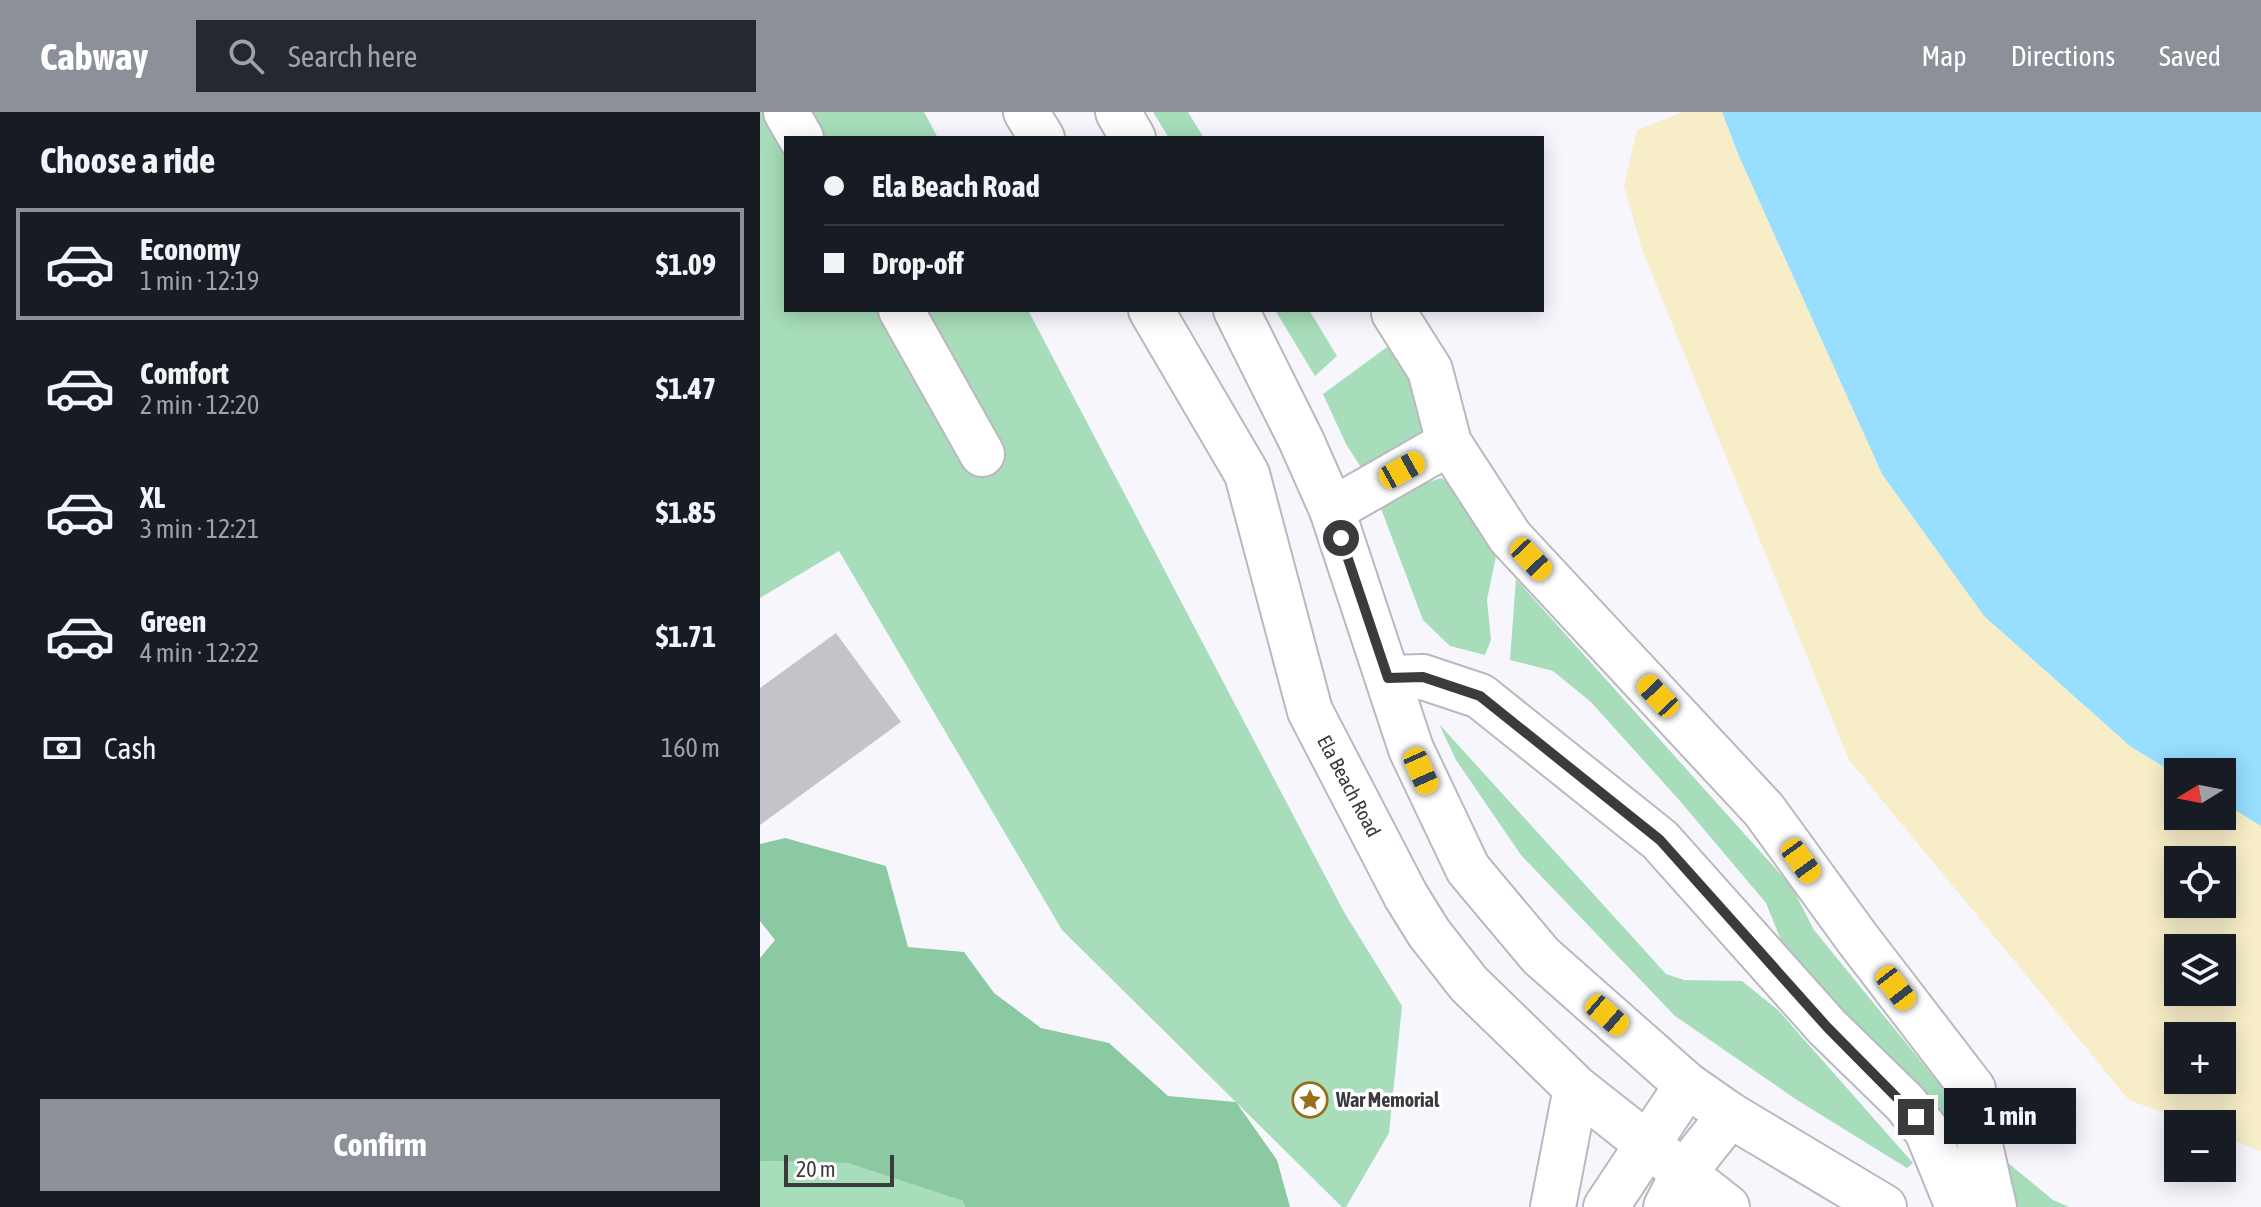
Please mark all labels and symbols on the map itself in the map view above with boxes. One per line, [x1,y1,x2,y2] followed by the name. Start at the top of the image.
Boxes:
[1375,448,1429,492] car
[1323,520,1359,556] route start
[1506,533,1556,585] car
[1633,670,1683,722] car
[1313,731,1386,840] street label: Ela Beach Road
[1400,744,1442,798] car
[2164,758,2236,830] north arrow
[1777,835,1825,887] car
[1872,962,1920,1014] car
[1581,990,1633,1040] car
[1291,1081,1329,1119] place icon: War Memorial
[1335,1088,1440,1111] place label: War Memorial
[1944,1089,2076,1145] callout: 1 min
[1898,1099,1934,1135] route end
[784,1151,894,1187] scale bar

